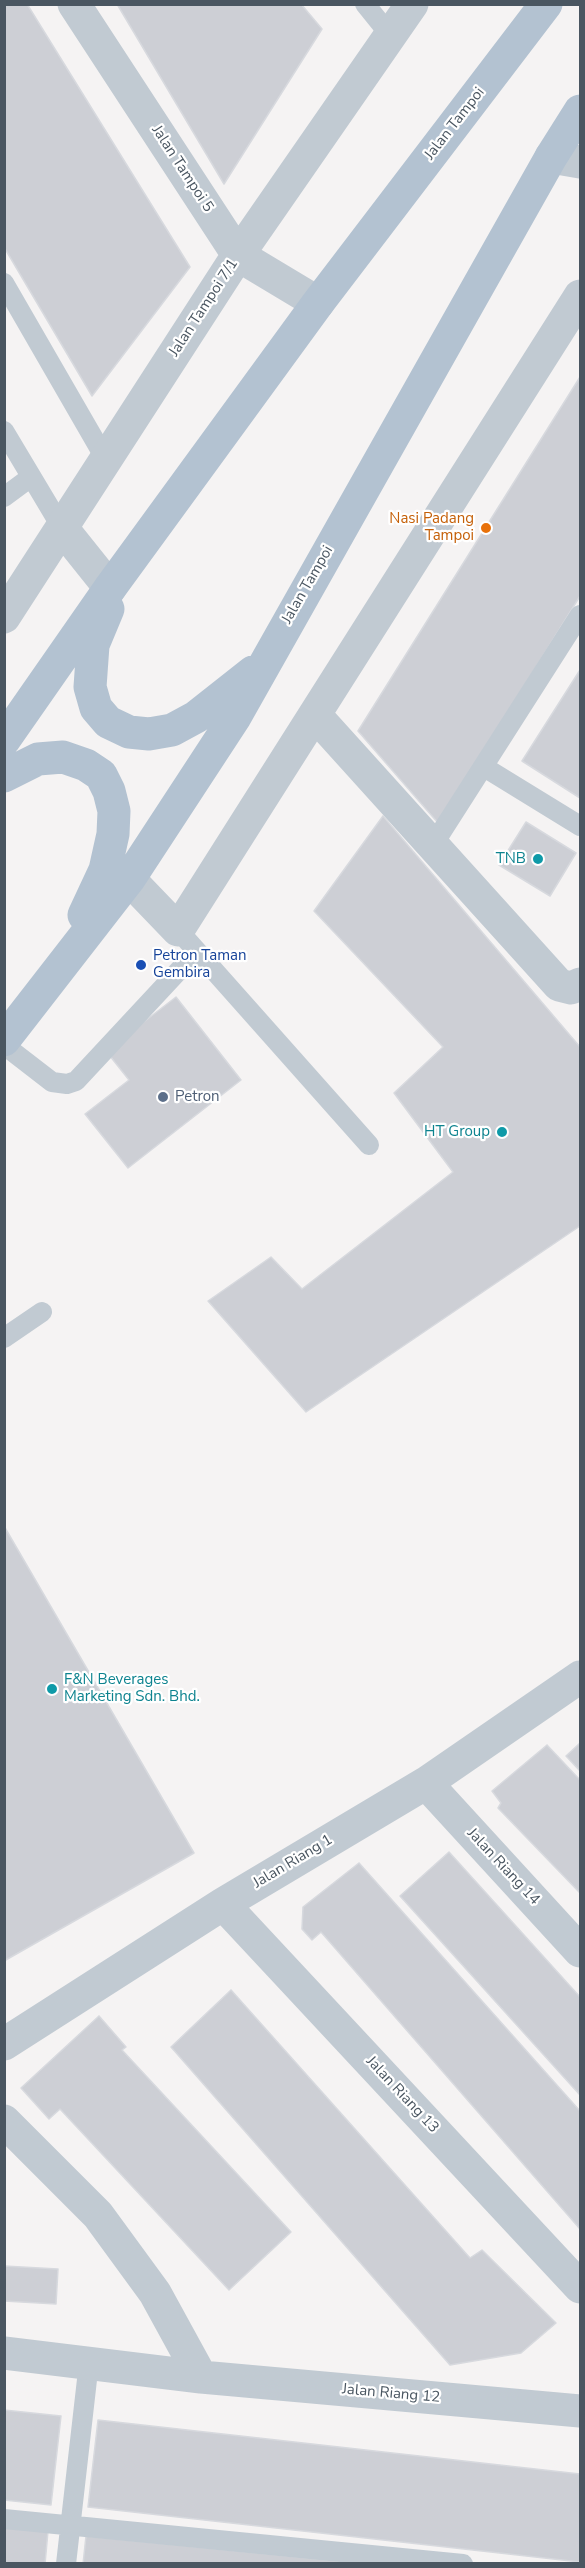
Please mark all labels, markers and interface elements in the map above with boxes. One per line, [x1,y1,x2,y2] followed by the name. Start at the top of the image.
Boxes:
[421,84,489,164] street label: Jalan Tampoi
[147,122,217,216] street label: Jalan Tampoi 5
[166,256,242,360] street label: Jalan Tampoi 7/1
[389,510,474,545] place label: Nasi Padang Tampoi
[479,521,493,535] marker: Nasi Padang Tampoi
[279,543,337,627] street label: Jalan Tampoi
[496,850,526,868] place label: TNB
[531,852,545,866] marker: TNB
[153,947,247,982] place label: Petron Taman Gembira
[134,958,148,972] marker: Petron Taman Gembira
[175,1088,220,1106] place label: Petron
[156,1090,170,1104] marker: Petron
[424,1123,490,1141] place label: HT Group
[495,1125,509,1139] marker: HT Group
[64,1671,200,1706] place label: F&N Beverages Marketing Sdn. Bhd.
[45,1682,59,1696] marker: F&N Beverages Marketing Sdn. Bhd.
[463,1825,543,1909] street label: Jalan Riang 14
[250,1831,336,1893] street label: Jalan Riang 1
[362,2053,442,2137] street label: Jalan Riang 13
[341,2381,441,2407] street label: Jalan Riang 12

